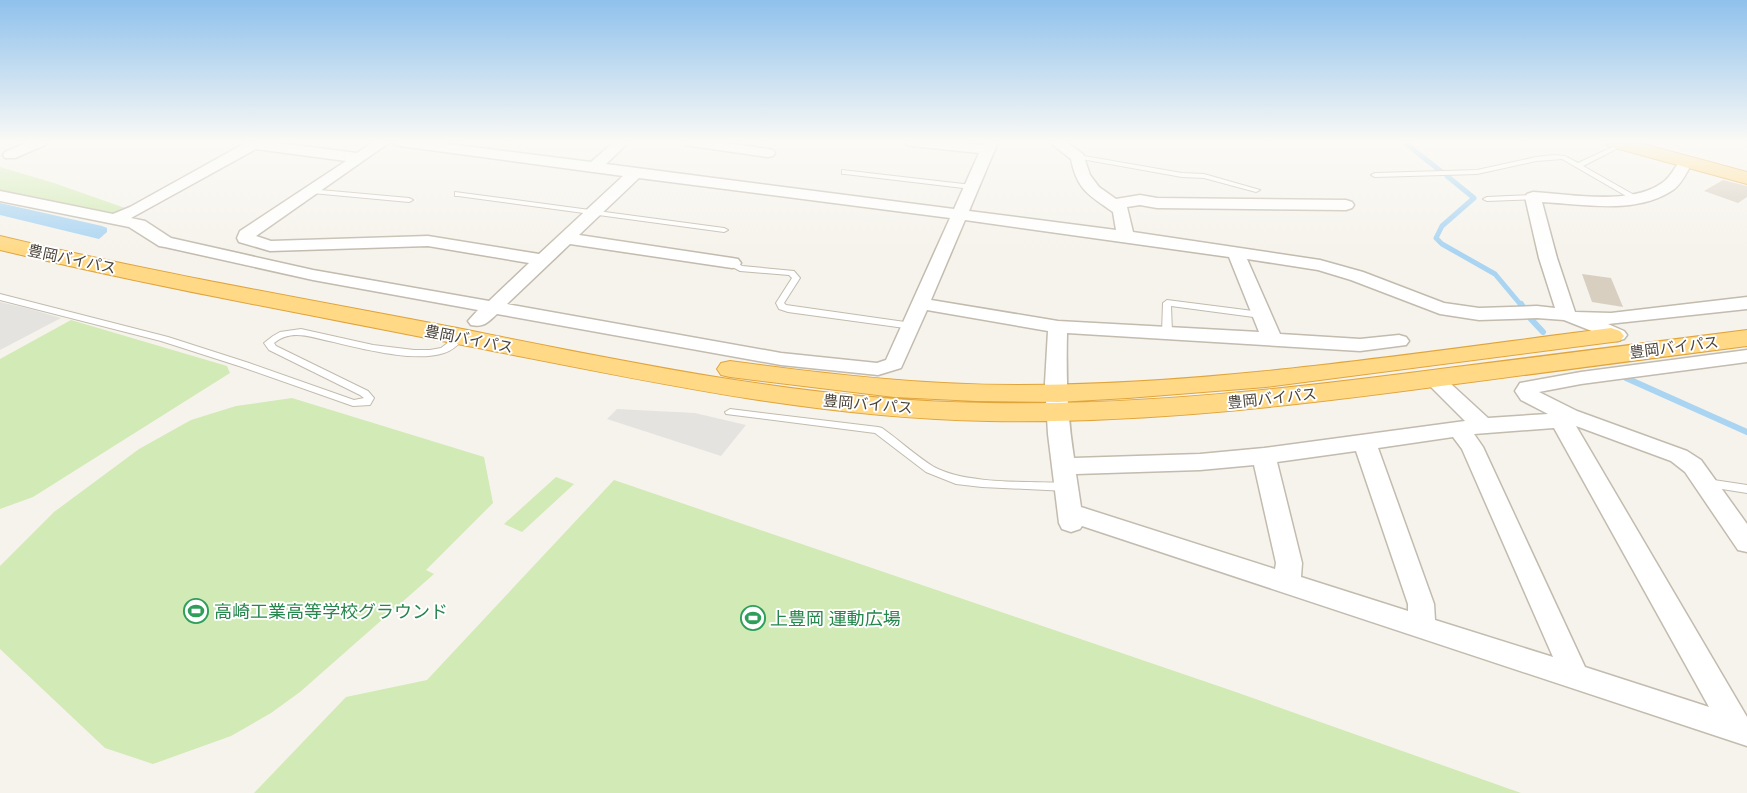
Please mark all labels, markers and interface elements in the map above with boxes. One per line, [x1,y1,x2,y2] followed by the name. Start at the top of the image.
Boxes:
[26,239,118,279] street label: 豊岡バイパス
[423,320,515,358] street label: 豊岡バイパス
[1628,331,1720,363] street label: 豊岡バイパス
[1226,383,1318,413] street label: 豊岡バイパス
[822,390,914,418] street label: 豊岡バイパス
[183,598,209,624] sports icon: 高崎工業高等学校グラウンド
[214,599,448,624] place label: 高崎工業高等学校グラウンド
[740,605,766,631] sports icon: 上豊岡 運動広場
[770,606,901,631] place label: 上豊岡 運動広場

